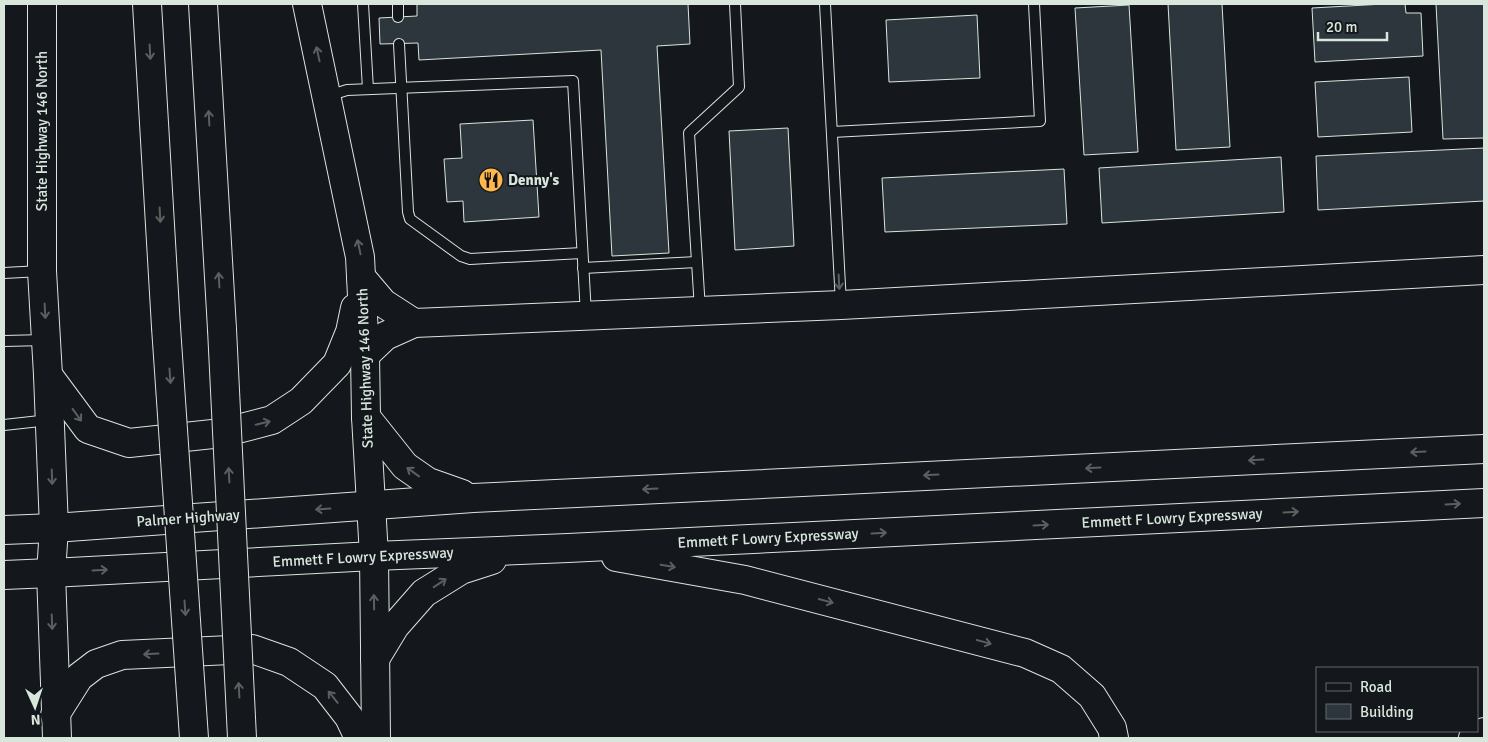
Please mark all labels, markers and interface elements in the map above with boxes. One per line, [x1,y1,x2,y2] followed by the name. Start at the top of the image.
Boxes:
[1318,10,1387,42] scale bar
[1326,18,1357,36] text: 20 m
[146,44,155,60] one-way arrow
[313,47,322,63] one-way arrow
[33,51,51,211] street label: State Highway 146 North
[205,110,214,126] one-way arrow
[478,167,504,193] restaurant icon: Denny's
[508,171,560,189] place label: Denny's
[155,206,164,222] one-way arrow
[353,240,363,256] one-way arrow
[214,272,223,288] one-way arrow
[835,273,844,289] one-way arrow
[353,288,377,448] street label: State Highway 146 North
[40,302,49,318] one-way arrow
[165,367,174,383] one-way arrow
[72,408,82,422] one-way arrow
[255,417,271,427] one-way arrow
[1410,448,1426,457] one-way arrow
[1248,455,1264,464] one-way arrow
[1086,463,1102,472] one-way arrow
[224,467,233,483] one-way arrow
[406,467,420,477] one-way arrow
[47,468,57,484] one-way arrow
[923,471,939,480] one-way arrow
[642,484,658,493] one-way arrow
[1445,500,1461,509] one-way arrow
[315,504,331,514] one-way arrow
[1081,504,1263,532] street label: Emmett F Lowry Expressway
[136,505,240,531] street label: Palmer Highway
[1283,508,1299,517] one-way arrow
[1033,520,1049,529] one-way arrow
[677,524,859,552] street label: Emmett F Lowry Expressway
[871,528,887,537] one-way arrow
[272,543,454,571] street label: Emmett F Lowry Expressway
[660,562,676,572] one-way arrow
[91,566,107,575] one-way arrow
[433,578,447,589] one-way arrow
[370,594,379,610] one-way arrow
[818,597,834,606] one-way arrow
[180,599,190,615] one-way arrow
[48,613,57,629] one-way arrow
[975,638,991,648] one-way arrow
[143,649,159,658] one-way arrow
[1316,667,1478,732] legend
[1360,678,1392,696] text: Road
[10,682,60,732] north arrow
[235,682,244,698] one-way arrow
[328,691,339,704] one-way arrow
[1360,703,1414,721] text: Building
[30,711,41,728] text: N

